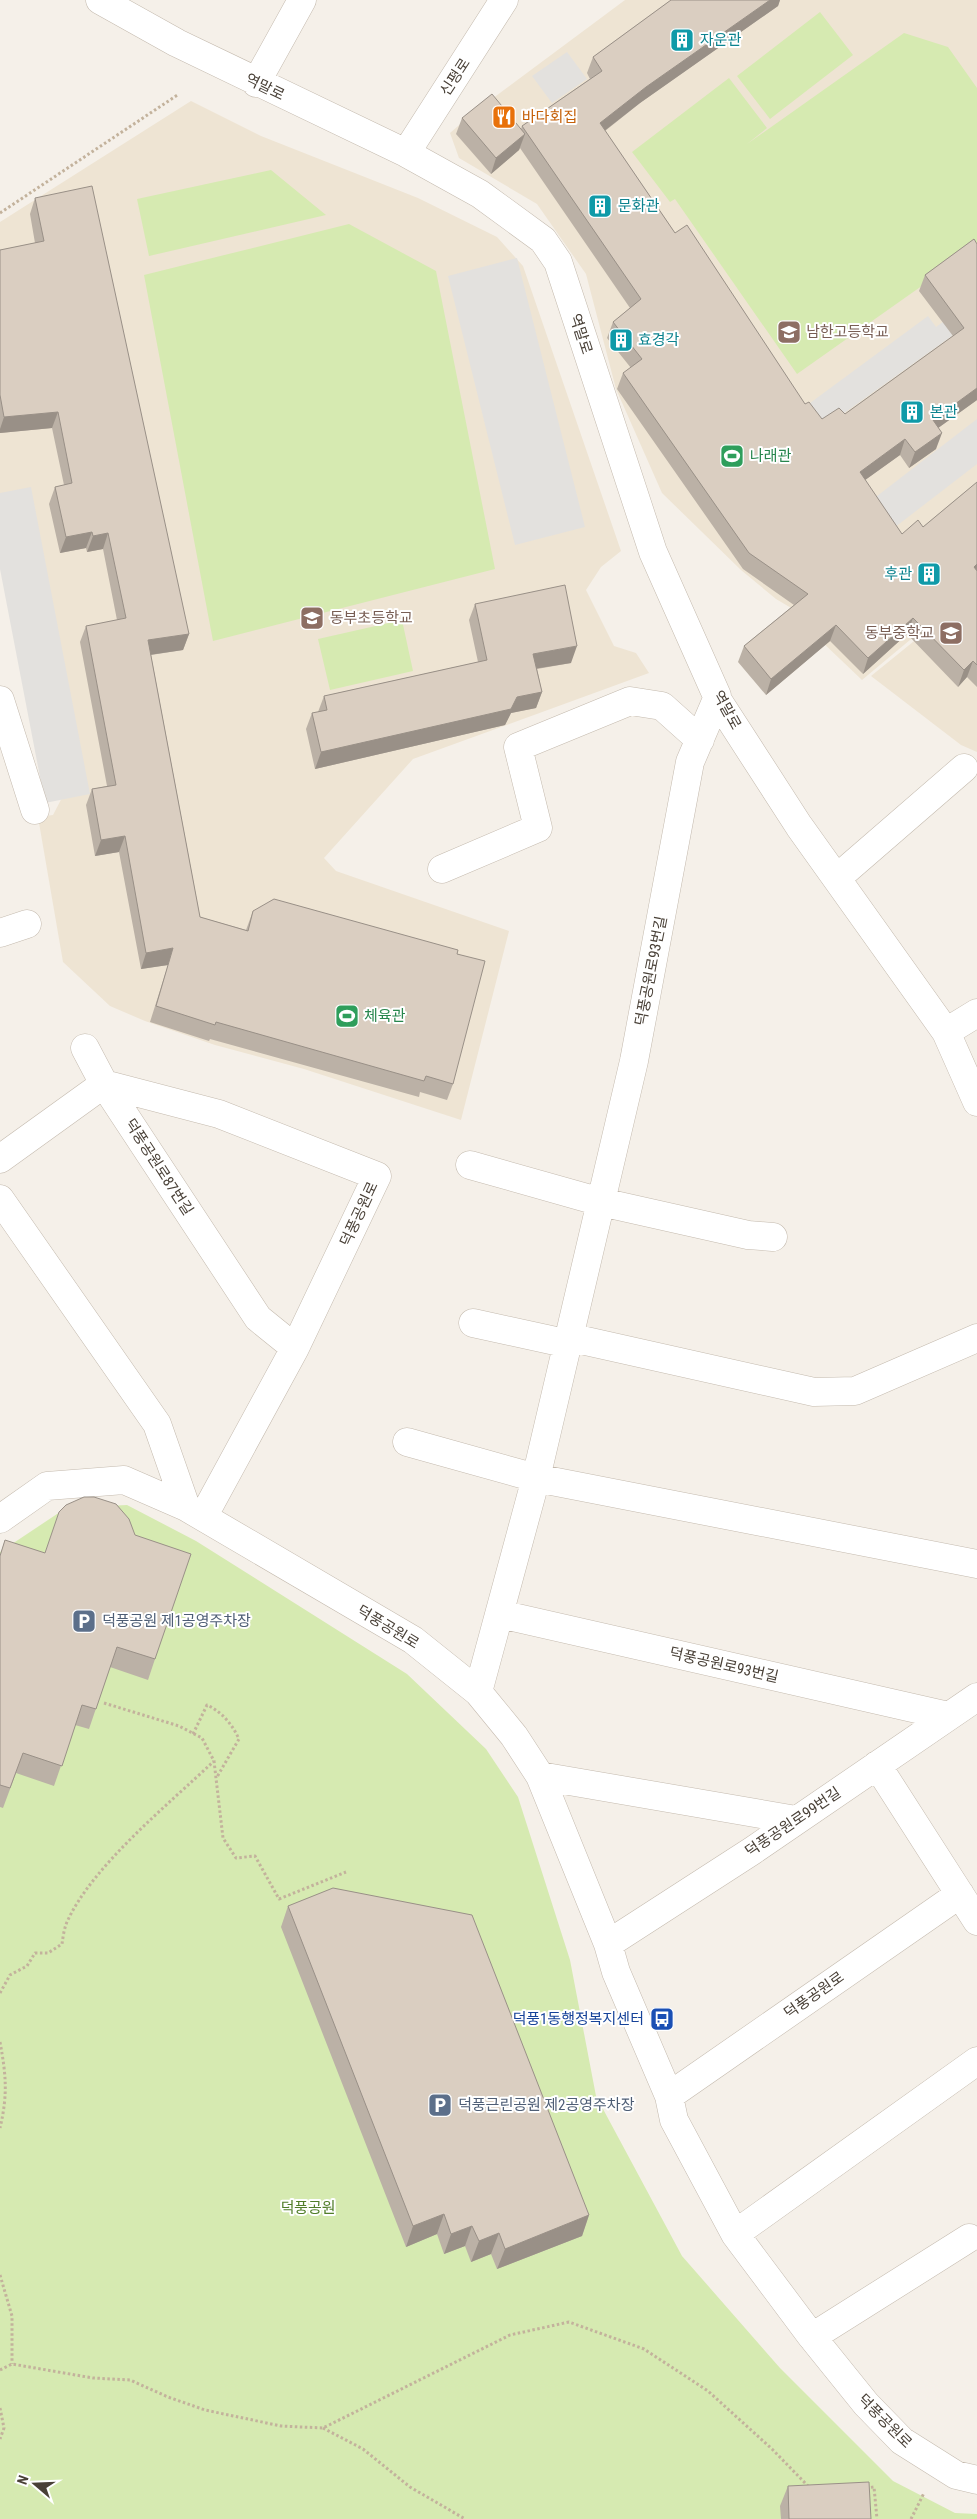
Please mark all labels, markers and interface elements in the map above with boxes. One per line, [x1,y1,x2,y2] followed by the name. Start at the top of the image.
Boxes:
[669,27,695,53] building icon: 자운관
[700,31,742,49] place label: 자운관
[436,55,474,99] street label: 신평로
[242,70,288,104] street label: 역말로
[491,104,517,130] restaurant icon: 바다회집
[522,108,577,126] place label: 바다회집
[587,193,613,219] building icon: 문화관
[618,197,660,215] place label: 문화관
[566,312,596,356] street label: 역말로
[776,319,802,345] school or university icon: 남한고등학교
[806,323,889,341] place label: 남한고등학교
[608,327,634,353] building icon: 효경각
[638,331,680,349] place label: 효경각
[899,399,925,425] building icon: 본관
[930,403,958,421] place label: 본관
[719,443,745,469] sports icon: 나래관
[750,447,792,465] place label: 나래관
[916,561,942,587] building icon: 후관
[884,565,912,583] place label: 후관
[299,605,325,631] school or university icon: 동부초등학교
[330,609,413,627] place label: 동부초등학교
[938,620,964,646] school or university icon: 동부중학교
[865,624,934,642] place label: 동부중학교
[709,688,745,732] street label: 역말로
[632,915,670,1027] street label: 덕풍공원로93번길
[334,1003,360,1029] sports icon: 체육관
[364,1007,406,1025] place label: 체육관
[121,1115,197,1219] street label: 덕풍공원로87번길
[336,1179,382,1249] street label: 덕풍공원로
[354,1602,422,1652] street label: 덕풍공원로
[71,1608,97,1634] parking icon: 덕풍공원 제1공영주차장
[102,1612,251,1630] place label: 덕풍공원 제1공영주차장
[668,1644,780,1686] street label: 덕풍공원로93번길
[742,1783,844,1861] street label: 덕풍공원로99번길
[781,1968,847,2022] street label: 덕풍공원로
[649,2006,675,2032] bus stop icon: 덕풍1동행정복지센터
[512,2010,644,2028] place label: 덕풍1동행정복지센터
[427,2092,453,2118] parking icon: 덕풍근린공원 제2공영주차장
[458,2096,635,2114] place label: 덕풍근린공원 제2공영주차장
[280,2199,336,2217] park label: 덕풍공원
[854,2390,916,2452] street label: 덕풍공원로
[10,2459,60,2509] north arrow
[14,2473,32,2486] text: N

